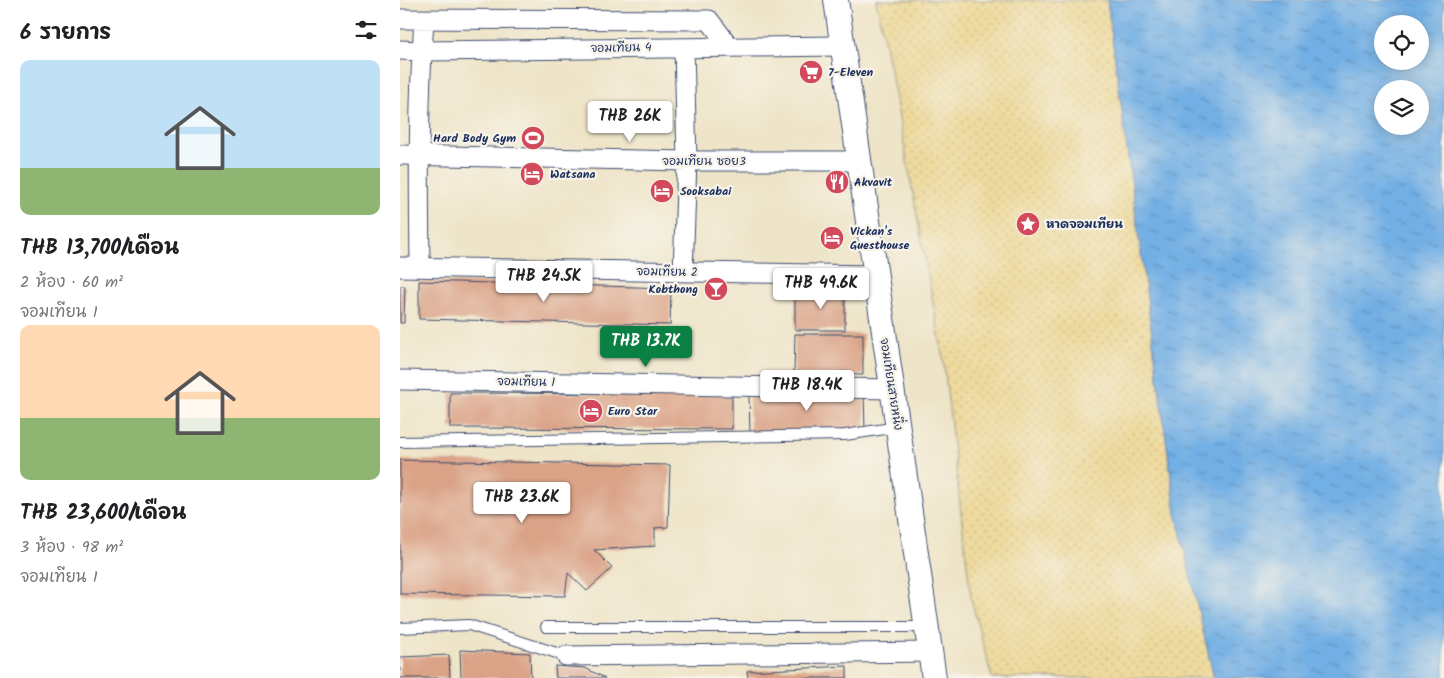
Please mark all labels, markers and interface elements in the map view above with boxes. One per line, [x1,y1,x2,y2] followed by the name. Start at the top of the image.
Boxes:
[1374,15,1429,135] map controls
[1374,15,1429,70] button: locate
[352,16,380,44] icon: filters
[20,17,111,50] text: 6 รายการ
[590,38,652,58] street label: จอมเทียน 4
[798,59,824,85] supermarket icon: 7-Eleven
[828,63,874,82] place label: 7-Eleven
[1374,80,1429,135] button: layers
[155,93,245,183] icon: home
[584,100,676,143] pin: THB 26K
[599,104,661,129] text: THB 26K
[520,125,546,151] sports icon: Hard Body Gym
[433,129,516,148] place label: Hard Body Gym
[662,152,746,171] street label: จอมเทียน ซอย3
[519,161,545,187] hotel icon: Watsana
[550,165,595,184] place label: Watsana
[824,169,850,195] restaurant icon: Akvavit
[854,173,893,192] place label: Akvavit
[649,178,675,204] hotel icon: Sooksabai
[680,182,732,201] place label: Sooksabai
[1015,211,1041,237] place icon: หาดจอมเทียน
[1046,215,1123,234] place label: หาดจอมเทียน
[850,222,910,255] place label: Vickan's Guesthouse
[819,225,845,251] hotel icon: Vickan's Guesthouse
[20,232,179,265] text: THB 13,700/เดือน
[487,260,601,303] pin: THB 24.5K
[636,262,698,282] street label: จอมเทียน 2
[507,264,581,289] text: THB 24.5K
[764,268,878,310] pin: THB 49.6K
[20,270,123,295] text: 2 ห้อง · 60 m²
[784,271,858,296] text: THB 49.6K
[703,276,729,302] bar icon: Kobthong
[648,280,698,299] place label: Kobthong
[20,300,98,325] text: จอมเทียน 1
[589,326,703,368] pin: THB 13.7K
[611,329,681,354] text: THB 13.7K
[874,336,909,432] street label: จอมเทียนสายหนึ่ง
[155,358,245,448] icon: home
[750,370,864,412] pin: THB 18.4K
[497,372,556,392] street label: จอมเทียน 1
[771,373,843,398] text: THB 18.4K
[578,398,604,424] hotel icon: Euro Star
[608,402,658,421] place label: Euro Star
[465,482,579,524] pin: THB 23.6K
[484,485,560,510] text: THB 23.6K
[20,497,187,530] text: THB 23,600/เดือน
[20,535,123,560] text: 3 ห้อง · 98 m²
[20,565,98,590] text: จอมเทียน 1

